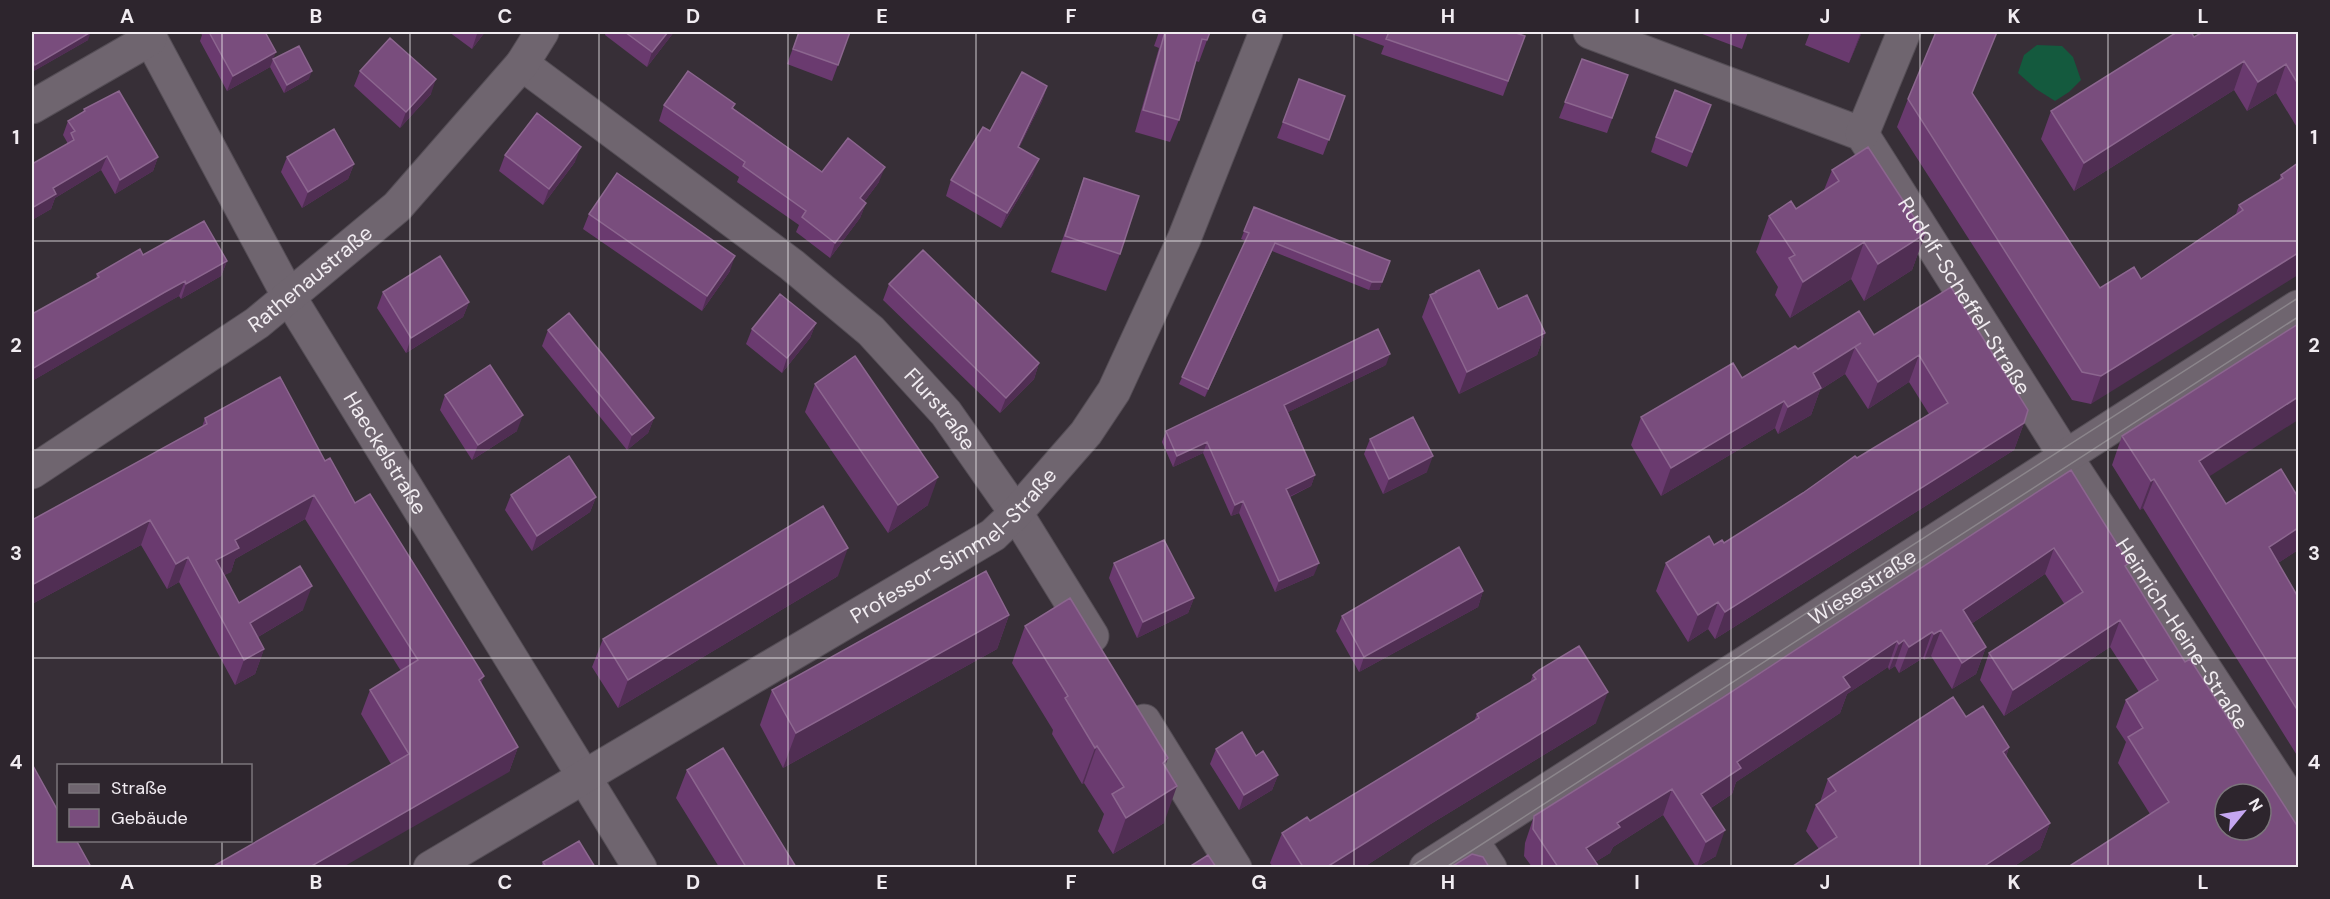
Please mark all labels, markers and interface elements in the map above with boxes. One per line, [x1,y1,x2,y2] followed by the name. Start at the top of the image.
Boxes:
[120,3,134,29] text: A
[310,3,322,29] text: B
[498,3,512,29] text: C
[686,3,700,29] text: D
[876,3,888,29] text: E
[1065,3,1077,29] text: F
[1251,3,1267,29] text: G
[1441,3,1455,29] text: H
[1634,3,1640,29] text: I
[1820,3,1830,29] text: J
[2007,3,2021,29] text: K
[2197,3,2209,29] text: L
[12,124,20,150] text: 1
[2310,124,2318,150] text: 1
[1891,192,2037,400] street label: Rudolf-Scheffel-Straße
[243,219,379,339] street label: Rathenaustraße
[10,332,22,358] text: 2
[2308,332,2320,358] text: 2
[898,362,982,456] street label: Flurstraße
[337,386,434,520] street label: Haeckelstraße
[845,462,1063,630] street label: Professor-Simmel-Straße
[2109,533,2255,735] street label: Heinrich-Heine-Straße
[10,540,22,566] text: 3
[2308,540,2320,566] text: 3
[1803,542,1922,632] street label: Wiesestraße
[10,749,23,775] text: 4
[2308,749,2321,775] text: 4
[57,764,252,842] legend
[111,776,167,800] text: Straße
[2213,782,2273,842] north arrow
[2244,794,2268,815] text: N
[111,806,188,830] text: Gebäude
[120,869,134,895] text: A
[310,869,322,895] text: B
[498,869,512,895] text: C
[686,869,700,895] text: D
[876,869,888,895] text: E
[1065,869,1077,895] text: F
[1251,869,1267,895] text: G
[1441,869,1455,895] text: H
[1634,869,1640,895] text: I
[1820,869,1830,895] text: J
[2007,869,2021,895] text: K
[2197,869,2209,895] text: L

